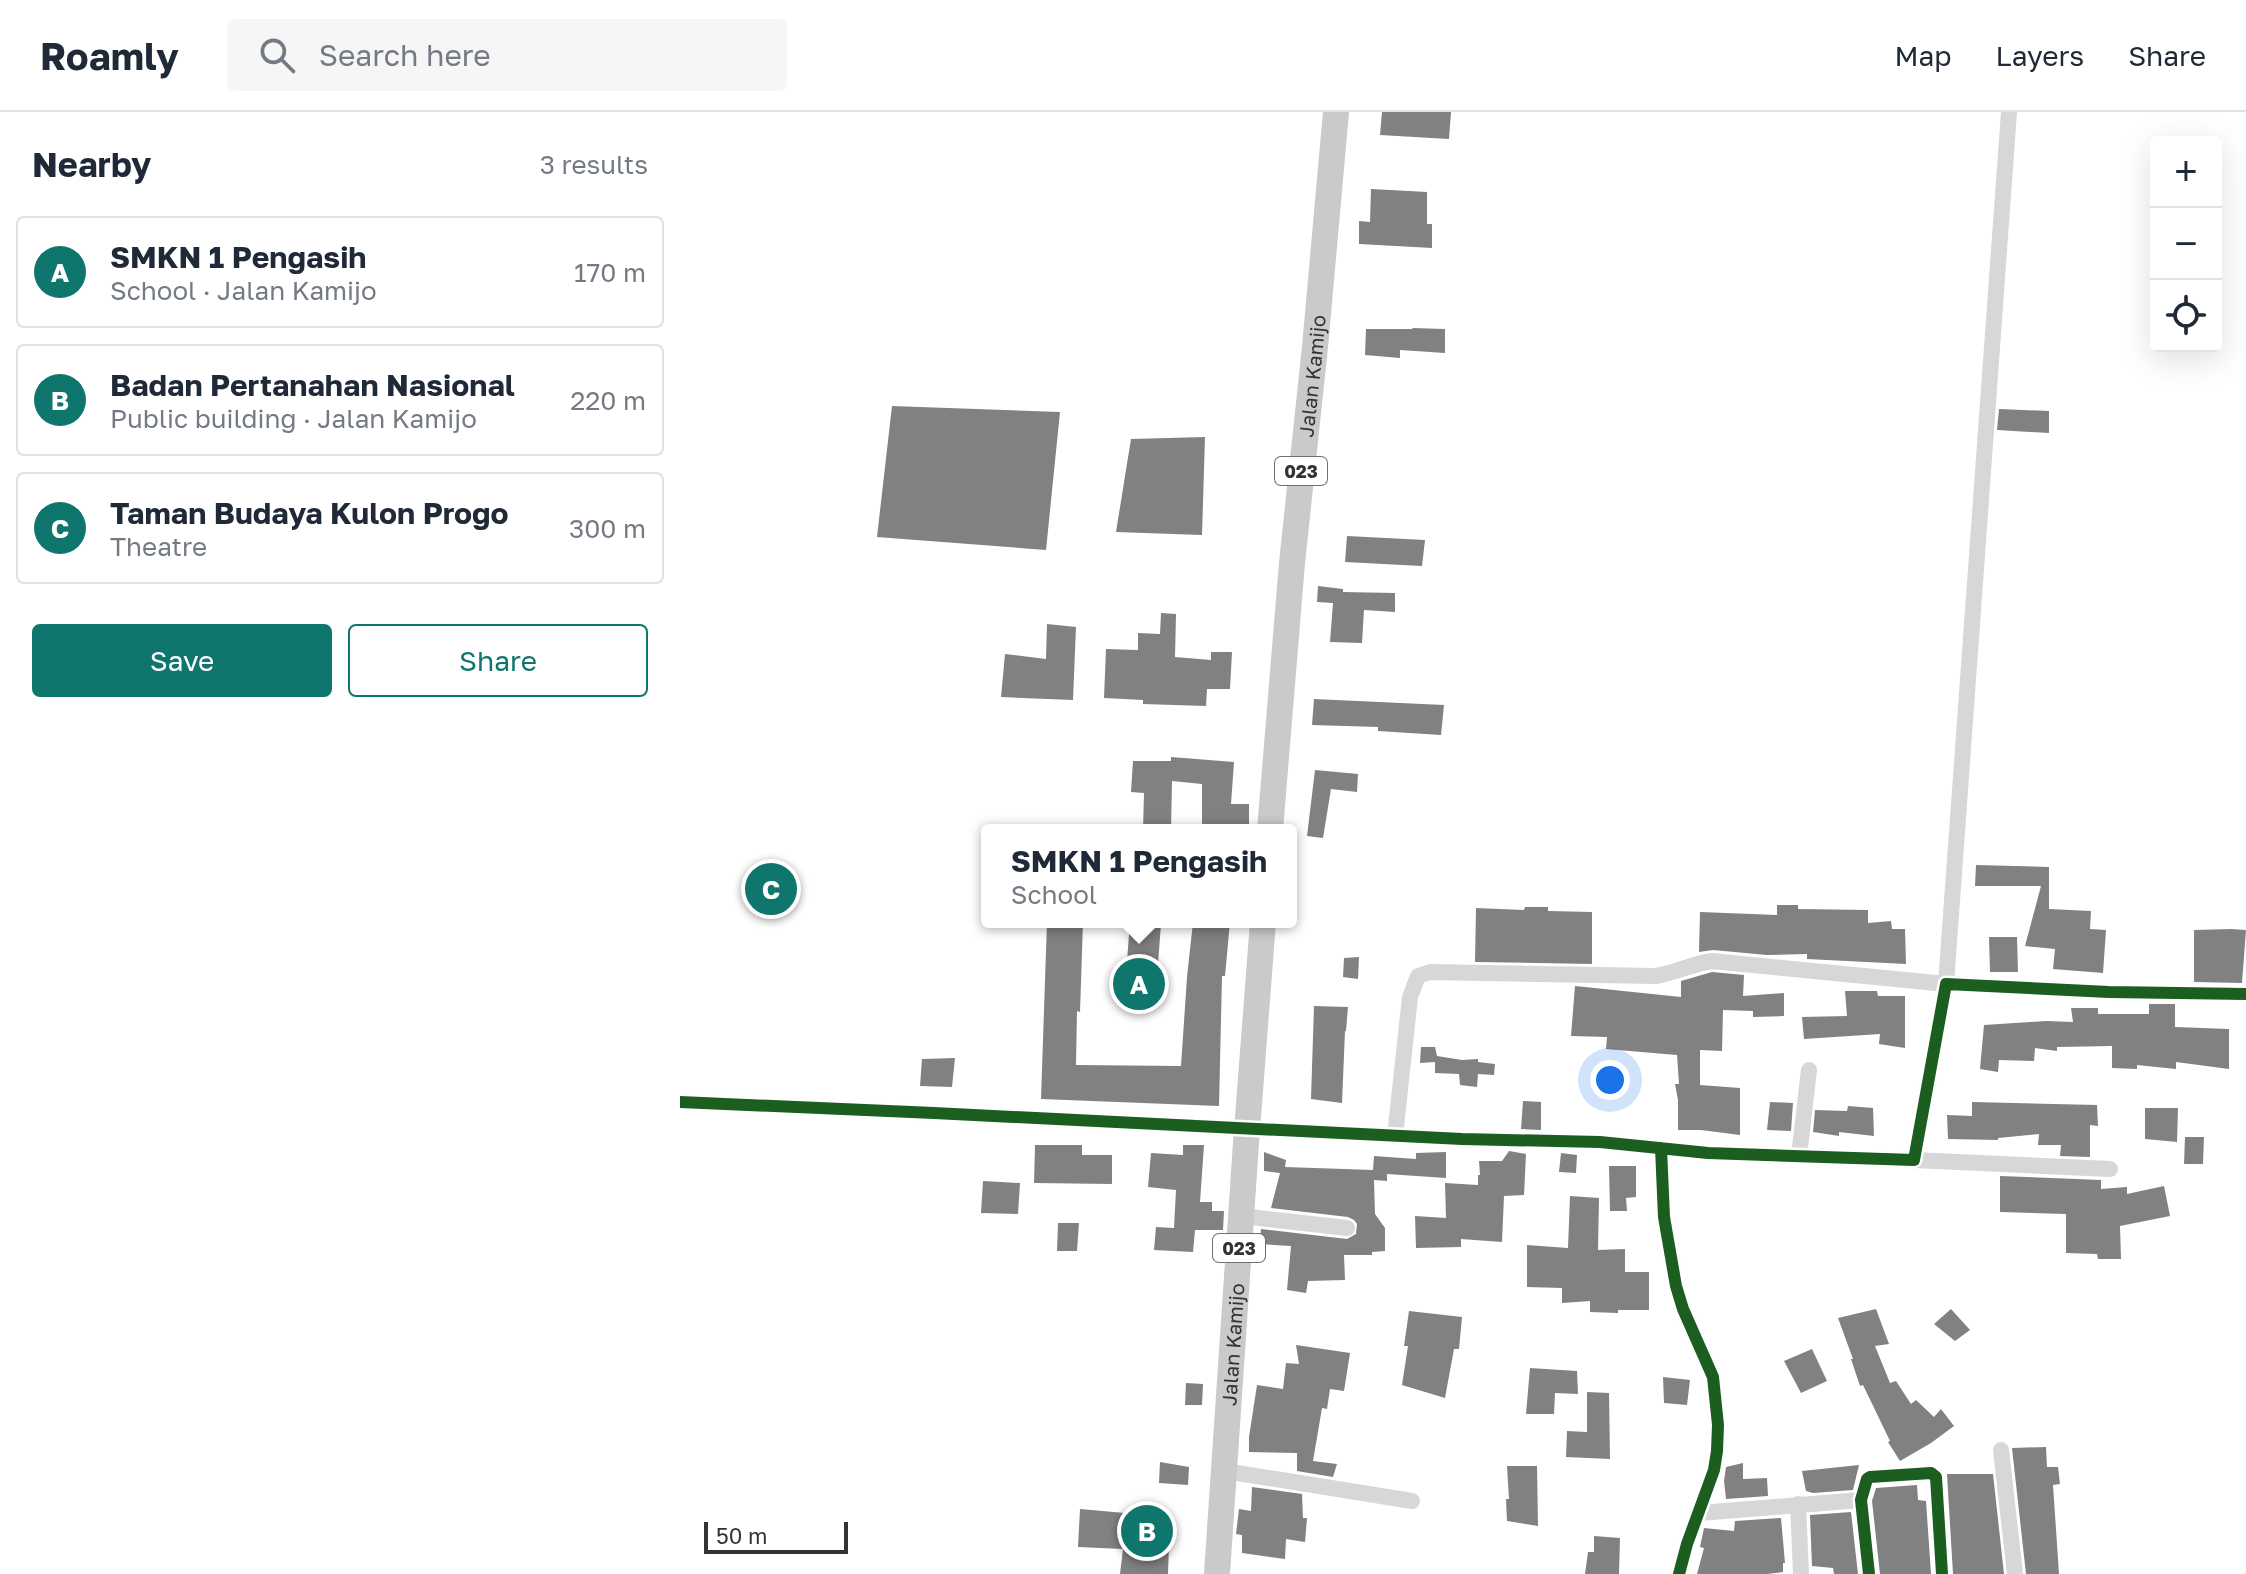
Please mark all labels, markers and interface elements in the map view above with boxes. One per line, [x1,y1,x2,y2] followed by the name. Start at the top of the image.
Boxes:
[227,19,787,91] search box
[40,33,179,78] text: Roamly
[255,33,299,77] icon: search
[319,37,491,73] text: Search here
[1894,39,1952,72] text: Map
[1996,39,2084,72] text: Layers
[2128,39,2206,72] text: Share
[2150,136,2222,352] map controls
[2150,136,2222,208] button: +
[32,144,152,184] text: Nearby
[540,149,648,180] text: 3 results
[2150,208,2222,280] button: −
[110,239,367,275] text: SMKN 1 Pengasih
[51,257,69,288] text: A
[574,257,646,288] text: 170 m
[110,275,377,306] text: School · Jalan Kamijo
[2150,280,2222,352] button: locate
[1293,314,1330,438] street label: Jalan Kamijo
[110,367,515,403] text: Badan Pertanahan Nasional
[51,385,69,416] text: B
[570,385,646,416] text: 220 m
[110,403,477,434] text: Public building · Jalan Kamijo
[1275,457,1327,485] road number: 023
[110,495,509,531] text: Taman Budaya Kulon Progo
[51,513,69,544] text: C
[569,513,646,544] text: 300 m
[110,531,207,562] text: Theatre
[32,624,332,697] button: Save
[348,624,648,697] button: Share
[981,824,1297,928] popup
[1011,843,1267,879] text: SMKN 1 Pengasih
[745,859,797,919] pin: C
[1011,879,1097,910] text: School
[1113,954,1165,1014] pin: A
[1590,1060,1630,1100] your location
[1213,1234,1265,1262] road number: 023
[1216,1282,1249,1407] street label: Jalan Kamijo
[1121,1501,1173,1561] pin: B
[704,1518,848,1554] scale bar
[716,1522,767,1549] text: 50 m

